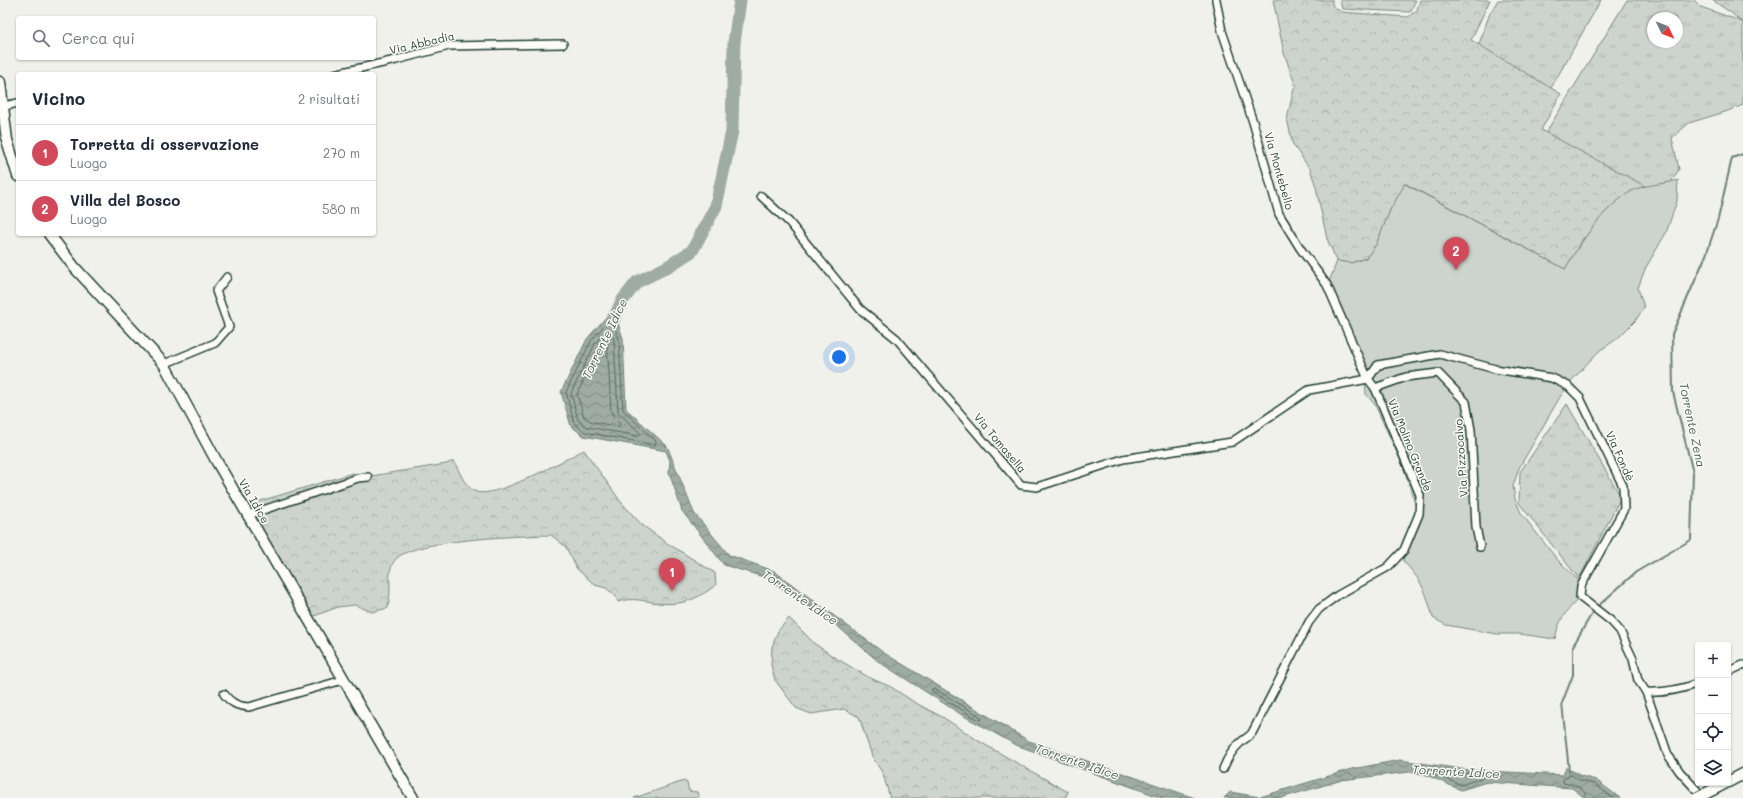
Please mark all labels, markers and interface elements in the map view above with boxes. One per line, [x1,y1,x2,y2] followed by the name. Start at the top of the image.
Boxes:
[1647,12,1683,48] north arrow
[16,16,376,60] search box
[30,27,52,49] icon: search
[62,28,135,48] text: Cerca qui
[388,28,456,57] street label: Via Abbadia
[32,87,85,109] text: Vicino
[298,90,360,107] text: 2 risultati
[1261,130,1298,212] street label: Via Montebello
[70,134,259,154] text: Torretta di osservazione
[42,144,48,161] text: 1
[323,144,360,161] text: 270 m
[70,154,107,171] text: Luogo
[70,190,180,210] text: Villa del Bosco
[41,200,49,217] text: 2
[322,200,360,217] text: 580 m
[70,210,107,227] text: Luogo
[1443,237,1469,270] pin: 2
[578,296,630,381] water label: Torrente Idice
[829,347,849,367] your location
[1676,381,1710,469] water label: Torrente Zena
[1385,396,1436,494] street label: Via Molino Grande
[971,410,1030,476] street label: Via Tomasella
[1450,418,1471,498] street label: Via Pizzocalvo
[1603,428,1638,483] street label: Via Fondè
[236,476,273,526] street label: Via Idice
[659,558,685,591] pin: 1
[760,566,841,628] water label: Torrente Idice
[1695,642,1731,786] map controls
[1695,642,1731,678] button: +
[1695,678,1731,714] button: −
[1695,714,1731,750] button: locate
[1033,739,1121,783] water label: Torrente Idice
[1695,750,1731,786] button: layers
[1412,761,1500,781] water label: Torrente Idice

